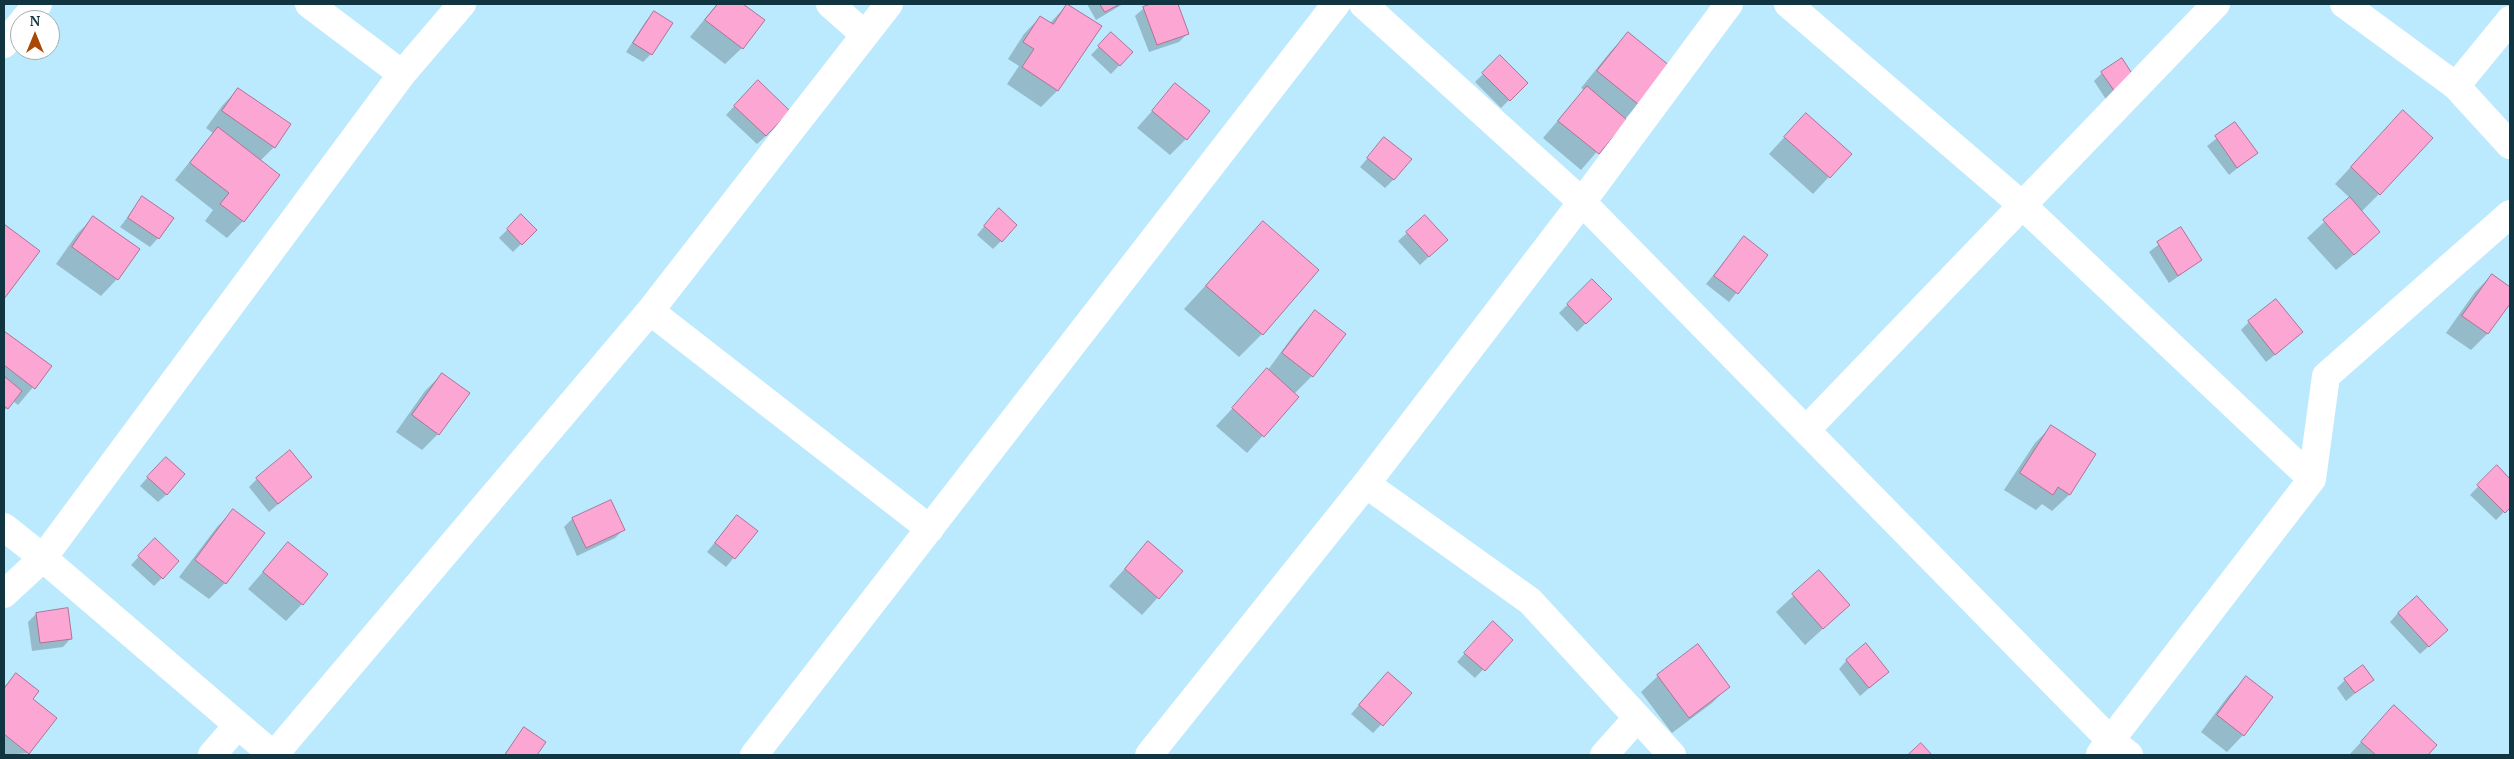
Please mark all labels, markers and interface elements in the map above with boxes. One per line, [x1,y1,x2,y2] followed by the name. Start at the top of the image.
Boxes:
[10,10,60,60] north arrow
[30,11,40,30] text: N

